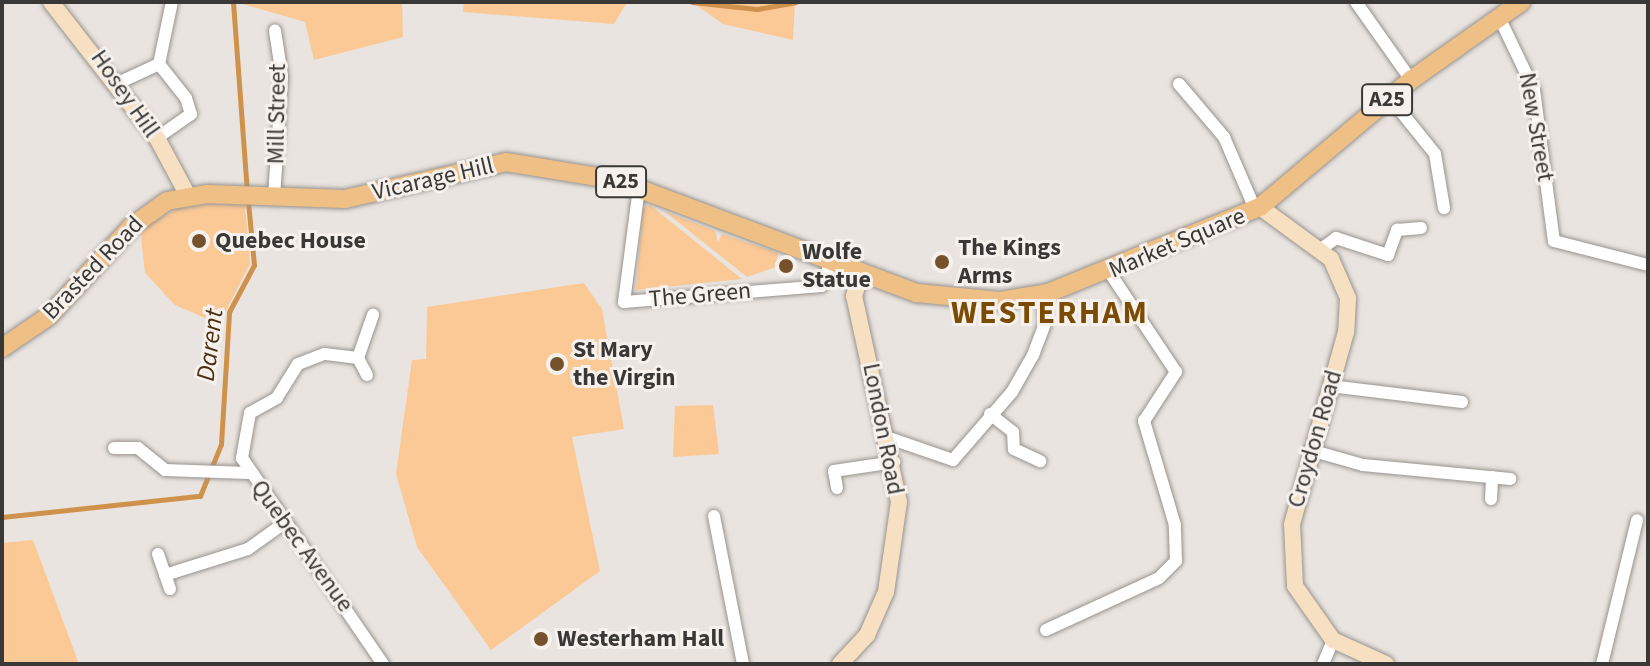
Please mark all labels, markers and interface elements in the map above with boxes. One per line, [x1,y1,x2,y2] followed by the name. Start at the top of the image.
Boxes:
[84,45,166,143] street label: Hosey Hill
[262,63,292,165] street label: Mill Street
[1512,70,1560,184] street label: New Street
[1361,82,1413,118] road number: A25
[370,151,496,207] street label: Vicarage Hill
[595,164,647,200] road number: A25
[1105,201,1249,285] street label: Market Square
[36,210,150,326] street label: Brasted Road
[215,227,366,255] place label: Quebec House
[190,232,208,250] marker: Quebec House
[958,234,1061,290] place label: The Kings Arms
[802,238,871,294] place label: Wolfe Statue
[933,253,951,271] marker: The Kings Arms
[777,257,795,275] marker: Wolfe Statue
[648,276,752,314] street label: The Green
[951,294,1149,332] district label: WESTERHAM
[190,307,230,383] water label: Darent
[573,336,676,392] place label: St Mary the Virgin
[548,355,566,373] marker: St Mary the Virgin
[856,361,910,497] street label: London Road
[1282,367,1348,511] street label: Croydon Road
[245,475,359,617] street label: Quebec Avenue
[557,625,724,653] place label: Westerham Hall
[532,630,550,648] marker: Westerham Hall

